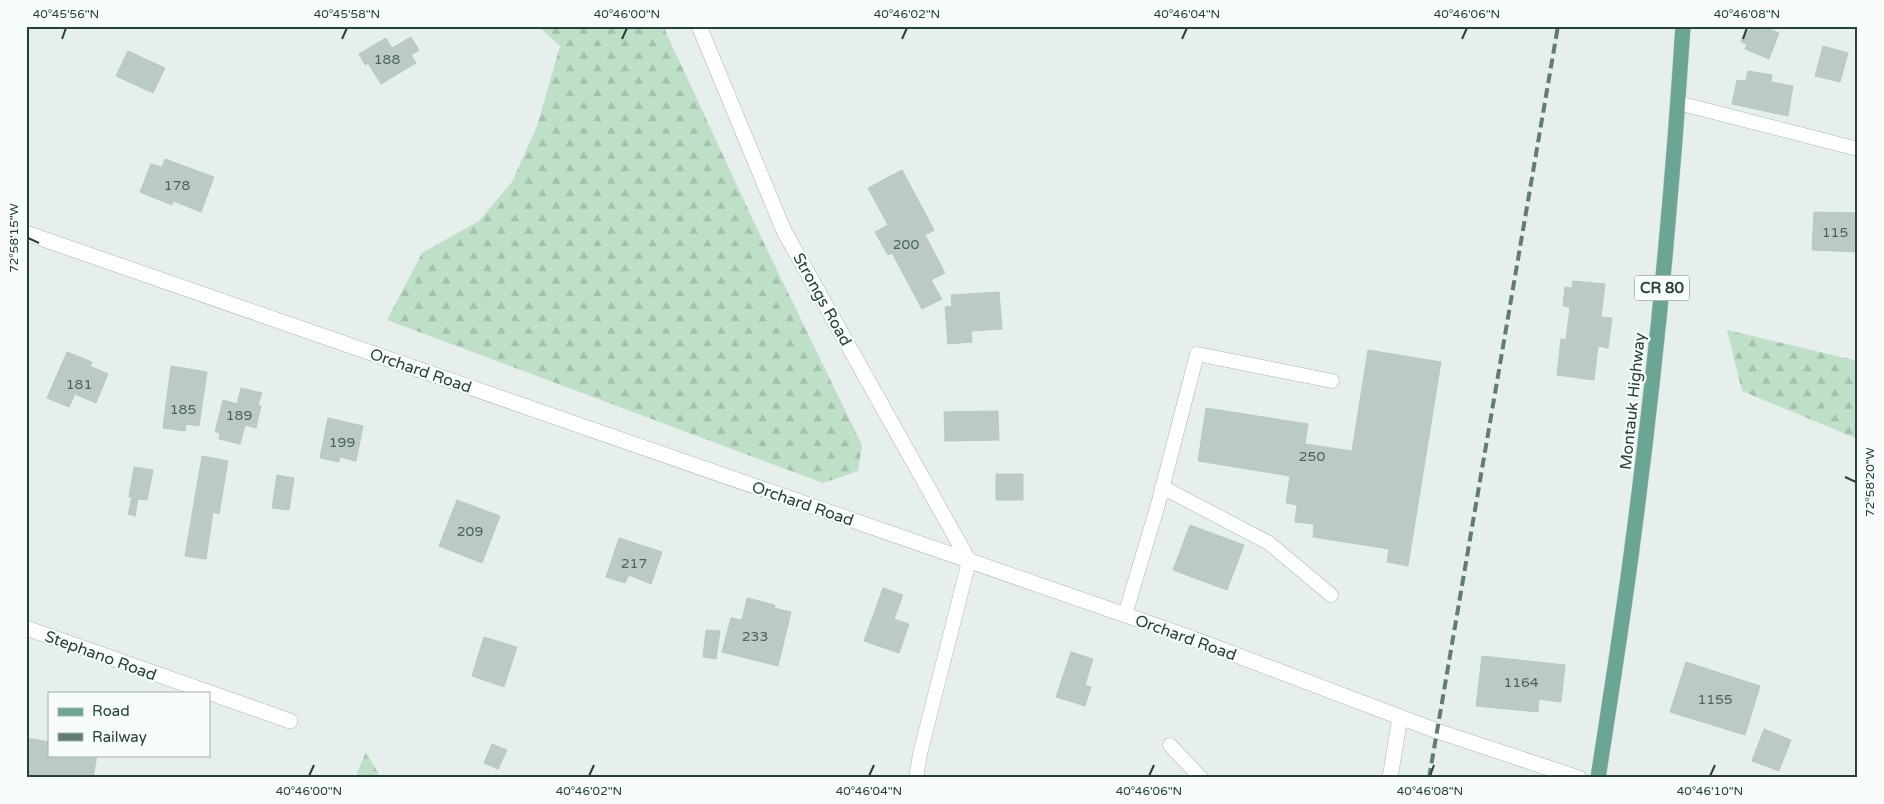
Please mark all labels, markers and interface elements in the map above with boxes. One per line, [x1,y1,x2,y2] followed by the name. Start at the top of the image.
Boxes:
[33,7,99,21] text: 40°45'56"N
[314,7,380,21] text: 40°45'58"N
[594,7,660,21] text: 40°46'00"N
[874,7,940,21] text: 40°46'02"N
[1154,7,1220,21] text: 40°46'04"N
[1434,7,1500,21] text: 40°46'06"N
[1714,7,1780,21] text: 40°46'08"N
[374,51,400,68] house number: 188
[164,177,190,194] house number: 178
[7,203,21,273] text: 72°58'15"W
[1822,224,1848,241] house number: 115
[893,236,919,253] house number: 200
[788,250,856,349] street label: Strongs Road
[1634,276,1690,300] road number: CR 80
[1616,331,1650,471] street label: Montauk Highway
[367,344,474,398] street label: Orchard Road
[66,376,92,393] house number: 181
[170,401,196,418] house number: 185
[226,407,252,424] house number: 189
[329,434,355,451] house number: 199
[1863,447,1877,517] text: 72°58'20"W
[1299,448,1325,465] house number: 250
[749,477,856,531] street label: Orchard Road
[457,523,483,540] house number: 209
[621,555,647,572] house number: 217
[1132,610,1239,666] street label: Orchard Road
[42,626,159,685] street label: Stephano Road
[742,628,768,645] house number: 233
[1503,674,1539,691] house number: 1164
[1697,691,1733,708] house number: 1155
[48,692,210,756] legend
[92,702,130,720] text: Road
[92,728,147,746] text: Railway
[276,784,342,798] text: 40°46'00"N
[556,784,622,798] text: 40°46'02"N
[836,784,902,798] text: 40°46'04"N
[1116,784,1182,798] text: 40°46'06"N
[1397,784,1463,798] text: 40°46'08"N
[1677,784,1743,798] text: 40°46'10"N

